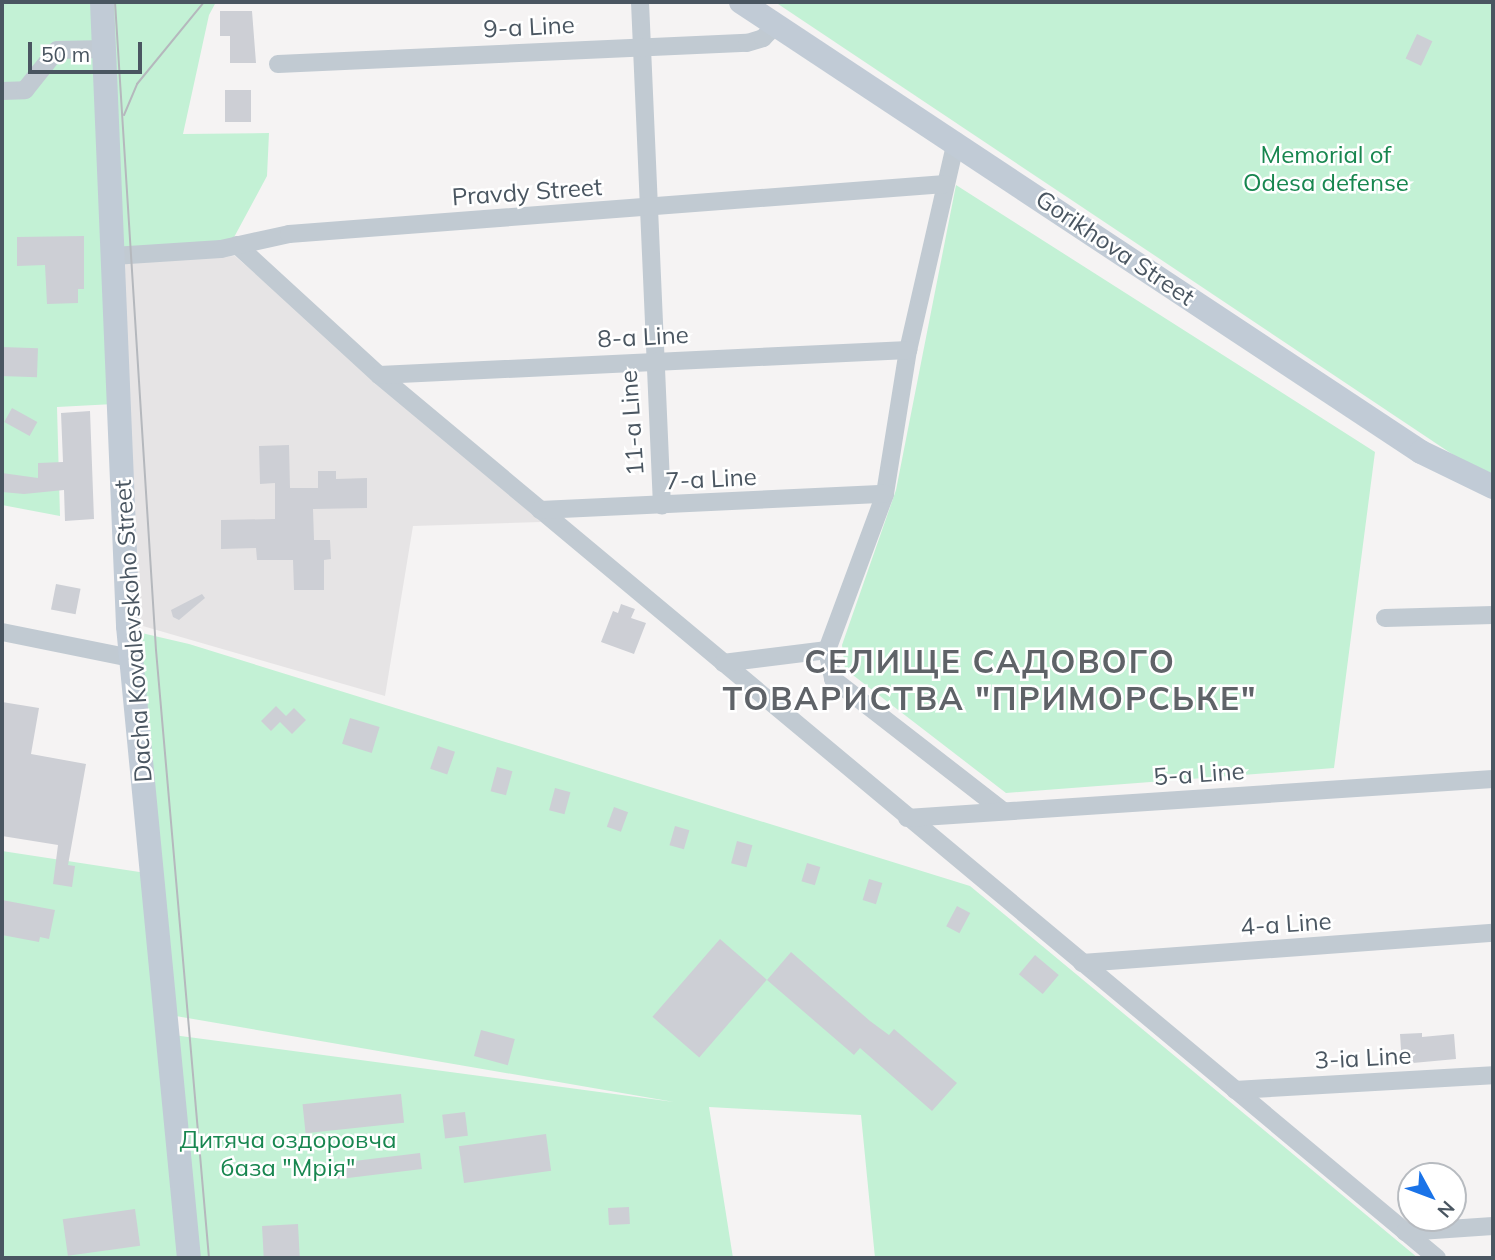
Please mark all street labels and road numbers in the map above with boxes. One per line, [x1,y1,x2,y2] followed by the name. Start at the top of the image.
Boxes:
[483,10,575,44] street label: 9-a Line
[451,172,603,212] street label: Pravdy Street
[1030,184,1200,312] street label: Gorikhova Street
[597,320,689,354] street label: 8-a Line
[614,369,650,477] street label: 11-a Line
[665,462,757,496] street label: 7-a Line
[108,479,158,783] street label: Dacha Kovalevskoho Street
[1152,756,1246,792] street label: 5-a Line
[1239,906,1333,942] street label: 4-a Line
[1314,1041,1412,1075] street label: 3-ia Line

